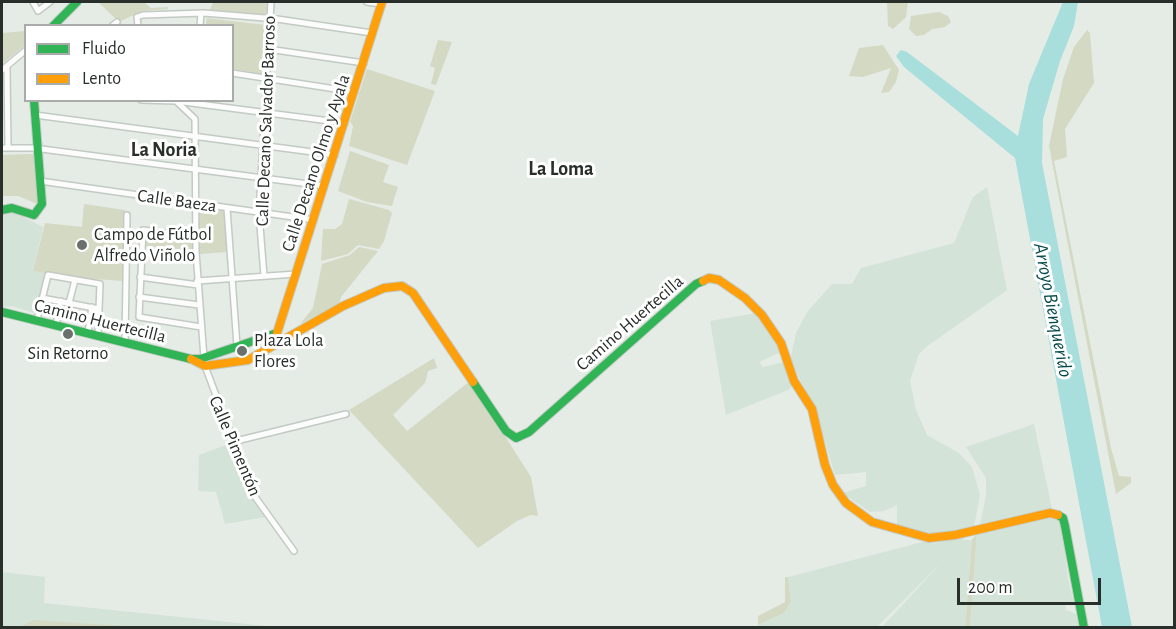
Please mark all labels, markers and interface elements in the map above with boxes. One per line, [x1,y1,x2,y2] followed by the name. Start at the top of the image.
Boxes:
[252,15,280,227] street label: Calle Decano Salvador Barroso
[24,24,234,102] legend
[82,40,126,58] text: Fluido
[82,70,121,88] text: Lento
[277,72,355,254] street label: Calle Decano Olmo y Ayala
[131,138,197,162] district label: La Noria
[528,157,594,181] district label: La Loma
[136,185,218,217] street label: Calle Baeza
[94,224,212,266] place label: Campo de Fútbol Alfredo Viñolo
[75,238,89,252] marker: Campo de Fútbol Alfredo Viñolo
[1028,241,1078,379] water label: Arroyo Bienquerido
[572,271,688,375] street label: Camino Huertecilla
[32,294,168,348] street label: Camino Huertecilla
[61,327,75,341] marker: Sin Retorno
[254,330,324,372] place label: Plaza Lola Flores
[28,343,108,365] place label: Sin Retorno
[235,344,249,358] marker: Plaza Lola Flores
[204,393,266,499] street label: Calle Pimentón
[960,566,1104,604] scale bar
[968,579,1013,597] text: 200 m

